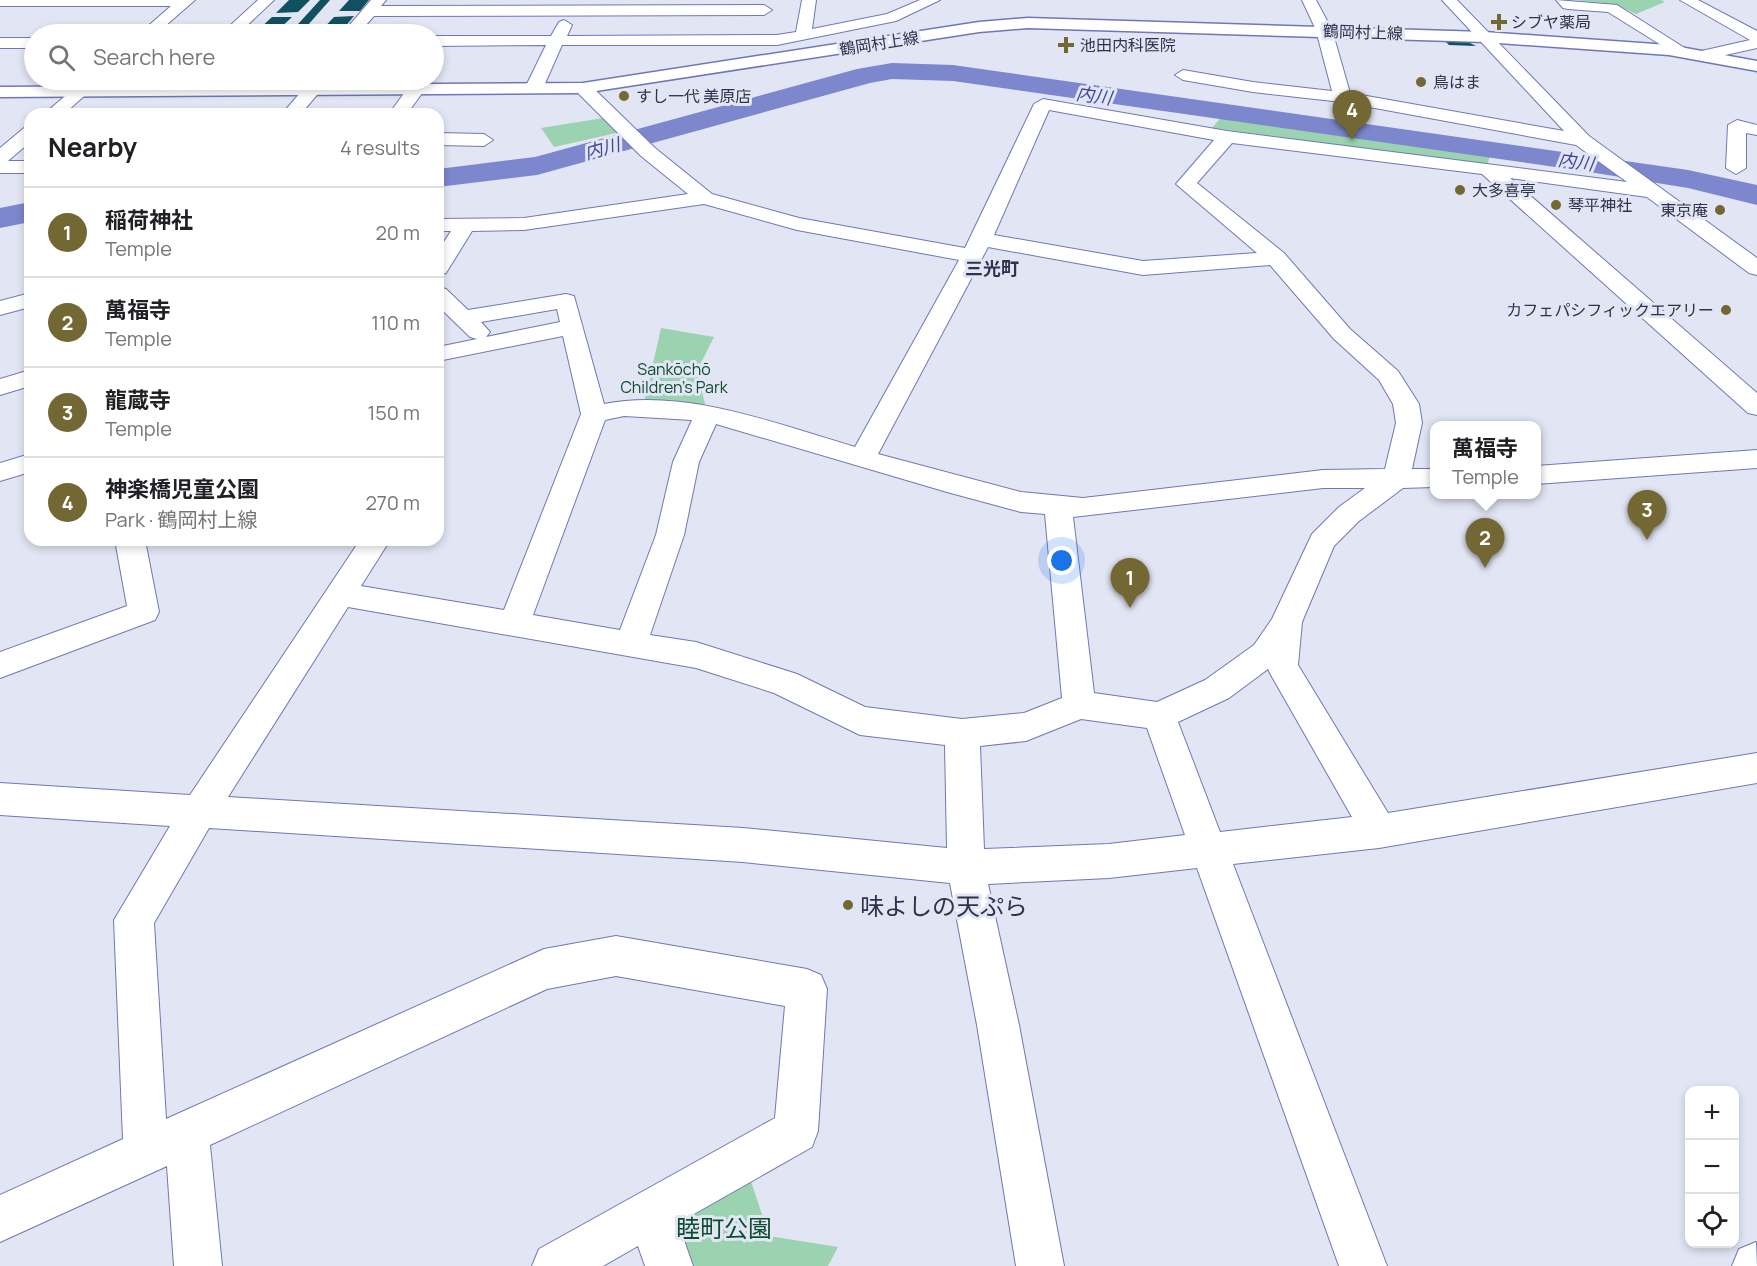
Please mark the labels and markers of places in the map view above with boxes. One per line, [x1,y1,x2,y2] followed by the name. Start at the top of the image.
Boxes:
[1511,11,1591,33] place label: シブヤ薬局
[1492,15,1506,29] marker: シブヤ薬局
[1080,34,1176,56] place label: 池田内科医院
[1057,36,1075,54] marker: 池田内科医院
[1433,71,1481,93] place label: 鳥はま
[1414,75,1428,89] marker: 鳥はま
[636,85,751,107] place label: すし一代 美原店
[617,89,631,103] marker: すし一代 美原店
[1332,90,1372,140] pin: 4
[1472,179,1536,201] place label: 大多喜亭
[1453,183,1467,197] marker: 大多喜亭
[1568,194,1632,216] place label: 琴平神社
[1549,198,1563,212] marker: 琴平神社
[1660,199,1708,221] place label: 東京庵
[1713,203,1727,217] marker: 東京庵
[1506,299,1714,321] place label: カフェパシフィックエアリー
[1719,303,1733,317] marker: カフェパシフィックエアリー
[1628,490,1666,540] pin: 3
[1466,518,1504,568] pin: 2
[1110,558,1150,608] pin: 1
[860,889,1028,922] place label: 味よしの天ぷら
[841,898,855,912] marker: 味よしの天ぷら

